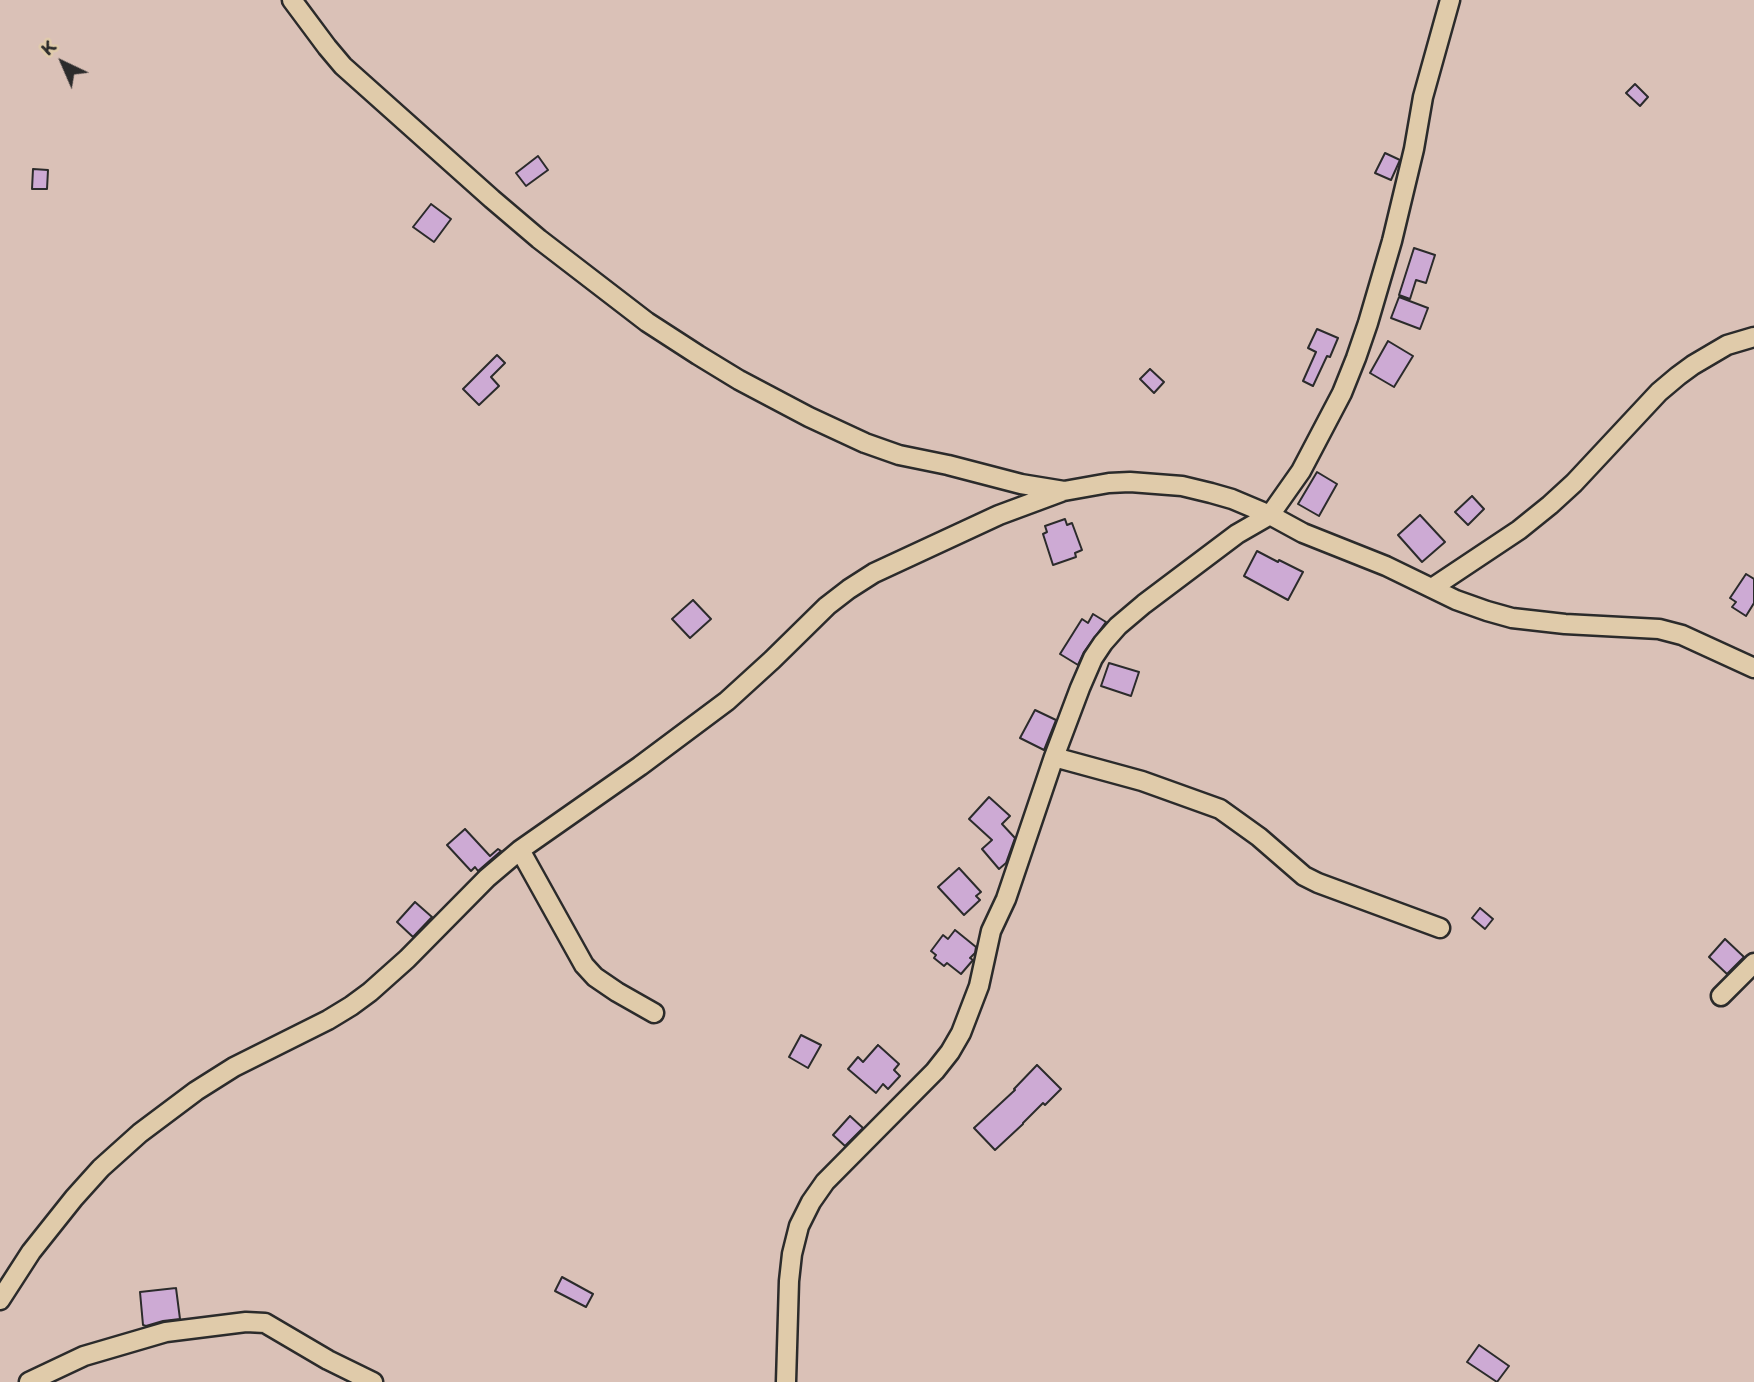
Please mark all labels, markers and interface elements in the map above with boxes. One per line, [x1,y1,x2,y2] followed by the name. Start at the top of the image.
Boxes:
[28,28,98,98] north arrow
[36,35,60,60] text: K

